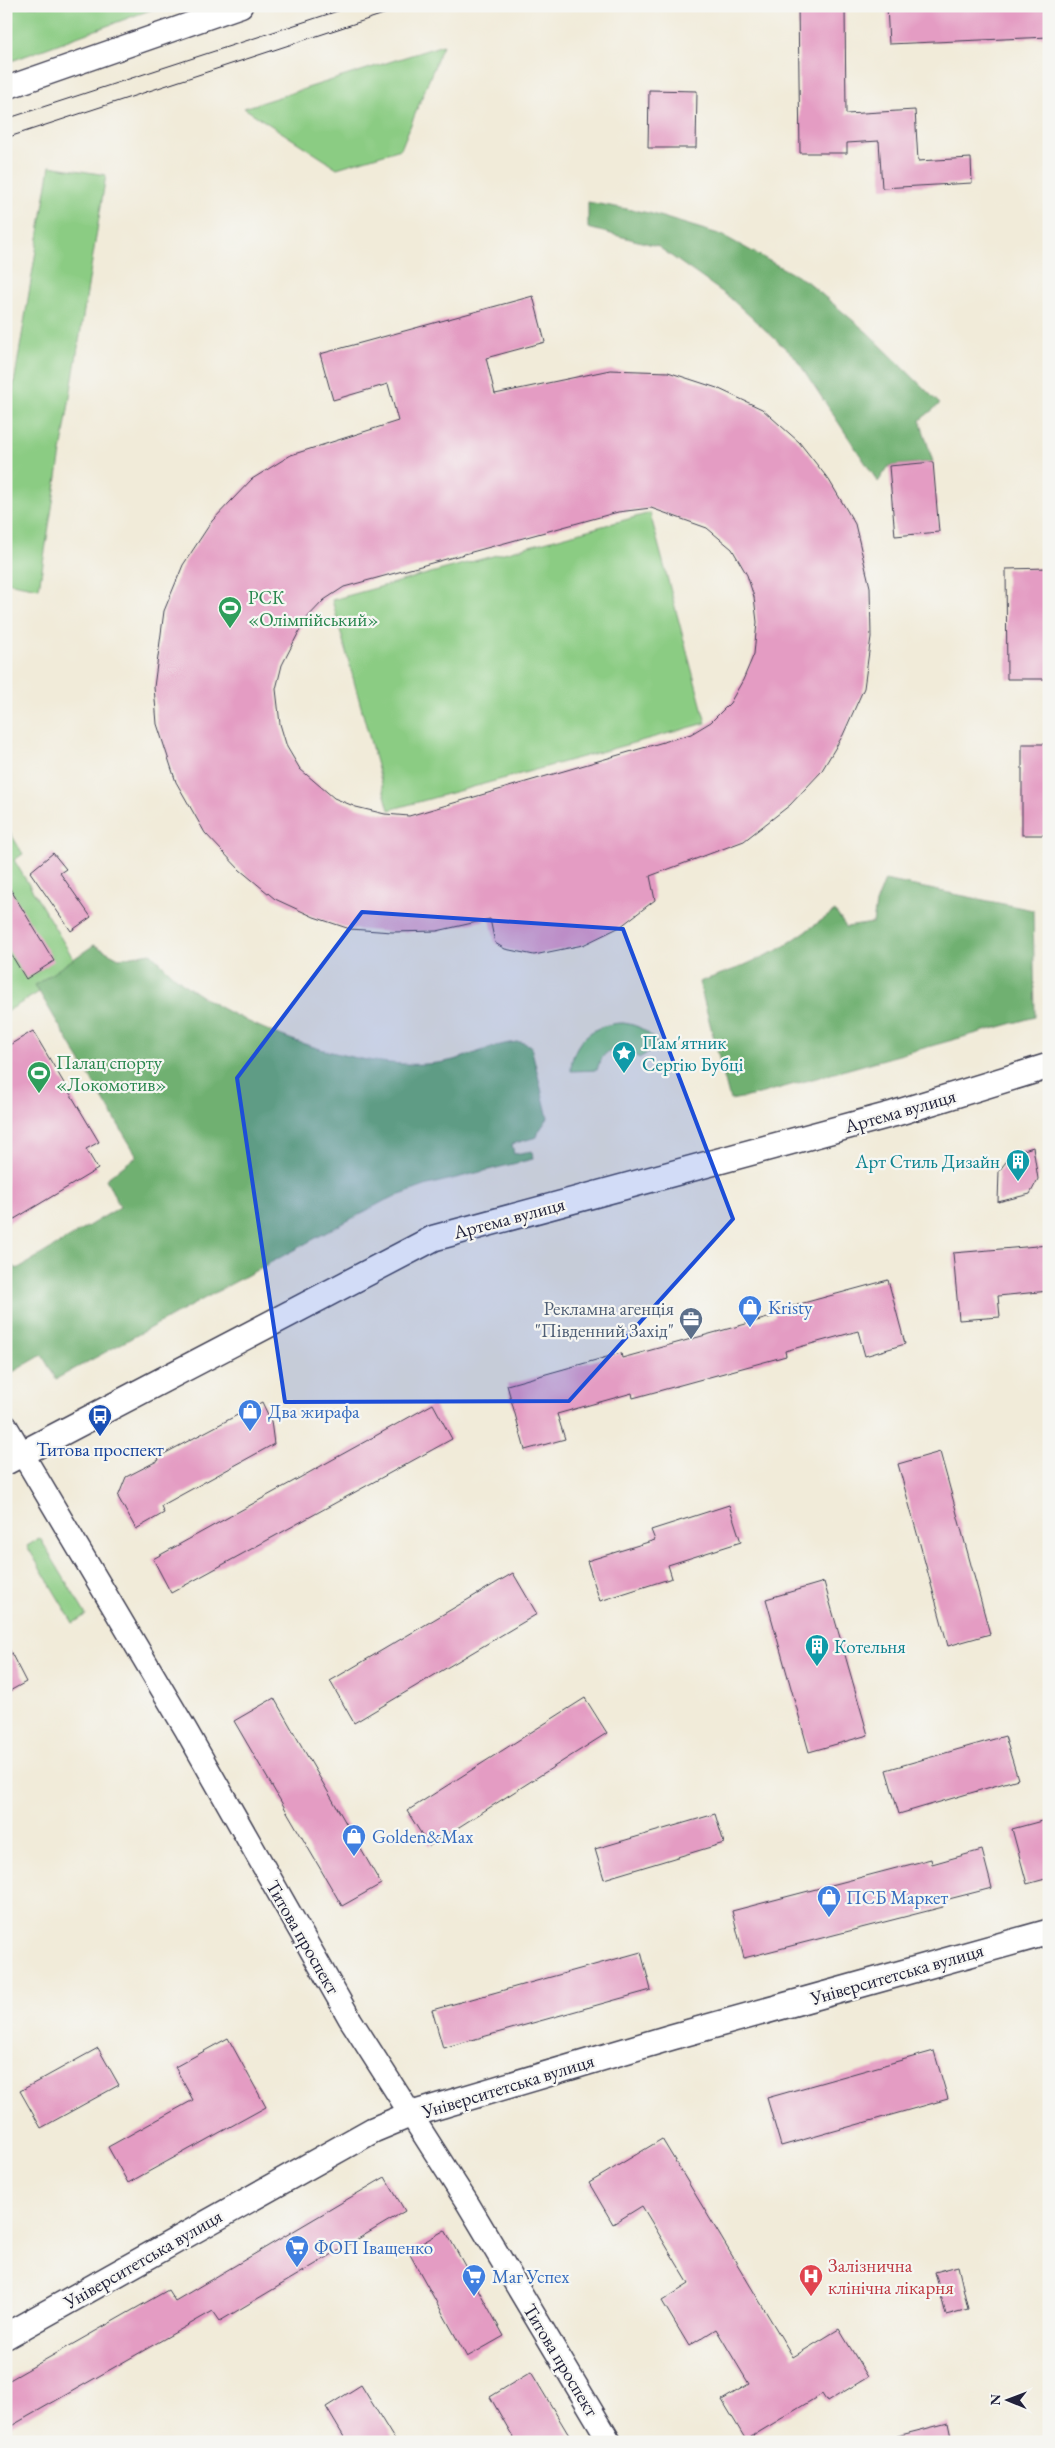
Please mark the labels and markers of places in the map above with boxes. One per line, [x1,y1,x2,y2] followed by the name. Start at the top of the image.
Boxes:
[248,585,379,632] place label: РСК «Олімпійський»
[217,595,243,629] sports icon: РСК «Олімпійський»
[642,1030,744,1077] place label: Пам'ятник Сергію Бубці
[611,1040,637,1074] place icon: Пам'ятник Сергію Бубці
[56,1050,167,1097] place label: Палац спорту «Локомотив»
[26,1060,52,1094] sports icon: Палац спорту «Локомотив»
[1005,1148,1031,1182] building icon: Арт Стиль Дизайн
[854,1149,1000,1174] place label: Арт Стиль Дизайн
[737,1294,763,1328] shop icon: Kristy
[768,1295,813,1320] place label: Kristy
[535,1296,675,1343] place label: Рекламна агенція "Південний Захід"
[678,1306,704,1340] office icon: Рекламна агенція "Південний Захід"
[237,1398,263,1432] shop icon: Два жирафа
[268,1399,360,1424] place label: Два жирафа
[87,1403,113,1437] bus stop icon: Титова проспект
[36,1437,164,1462] place label: Титова проспект
[804,1633,830,1667] building icon: Котельня
[834,1634,906,1659] place label: Котельня
[341,1823,367,1857] shop icon: Golden&Max
[372,1824,474,1849] place label: Golden&Max
[816,1884,842,1918] shop icon: ПСБ Маркет
[846,1885,948,1910] place label: ПСБ Маркет
[284,2234,310,2268] supermarket icon: ФОП Іващенко
[314,2235,433,2260] place label: ФОП Іващенко
[828,2253,954,2300] place label: Залізнична клінічна лікарня
[461,2263,487,2297] supermarket icon: Маг Успех
[798,2263,824,2297] hospital icon: Залізнична клінічна лікарня
[492,2264,570,2289] place label: Маг Успех

